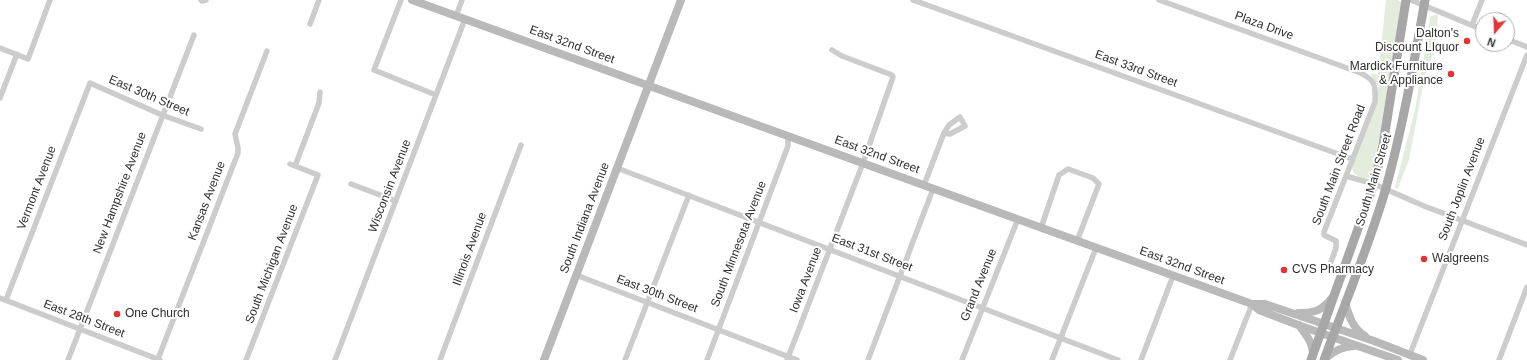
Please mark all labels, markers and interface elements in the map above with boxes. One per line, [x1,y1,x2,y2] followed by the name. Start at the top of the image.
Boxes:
[1233,9,1295,43] street label: Plaza Drive
[1475,12,1515,52] north arrow
[528,23,616,67] street label: East 32nd Street
[1375,27,1459,55] place label: Dalton's Discount LIquor
[1486,35,1497,49] text: N
[1462,36,1472,46] marker: Dalton's Discount LIquor
[1093,47,1179,91] street label: East 33rd Street
[1350,60,1443,88] place label: Mardick Furniture & Appliance
[1446,69,1456,79] marker: Mardick Furniture & Appliance
[107,73,191,119] street label: East 30th Street
[1309,103,1369,227] street label: South Main Street Road
[90,130,150,256] street label: New Hampshire Avenue
[1353,132,1395,228] street label: South Main Street
[833,133,921,177] street label: East 32nd Street
[1436,135,1488,243] street label: South Joplin Avenue
[366,137,414,235] street label: Wisconsin Avenue
[14,144,60,232] street label: Vermont Avenue
[185,159,229,243] street label: Kansas Avenue
[557,160,613,276] street label: South Indiana Avenue
[708,179,770,309] street label: South Minnesota Avenue
[243,202,301,326] street label: South Michigan Avenue
[450,210,490,288] street label: Illinois Avenue
[830,231,914,275] street label: East 31st Street
[1138,244,1226,288] street label: East 32nd Street
[787,245,825,315] street label: Iowa Avenue
[958,247,1000,323] street label: Grand Avenue
[1432,252,1489,266] place label: Walgreens
[1419,254,1429,264] marker: Walgreens
[1292,263,1374,277] place label: CVS Pharmacy
[1279,265,1289,275] marker: CVS Pharmacy
[614,272,700,316] street label: East 30th Street
[41,297,127,341] street label: East 28th Street
[125,307,190,321] place label: One Church
[112,309,122,319] marker: One Church

